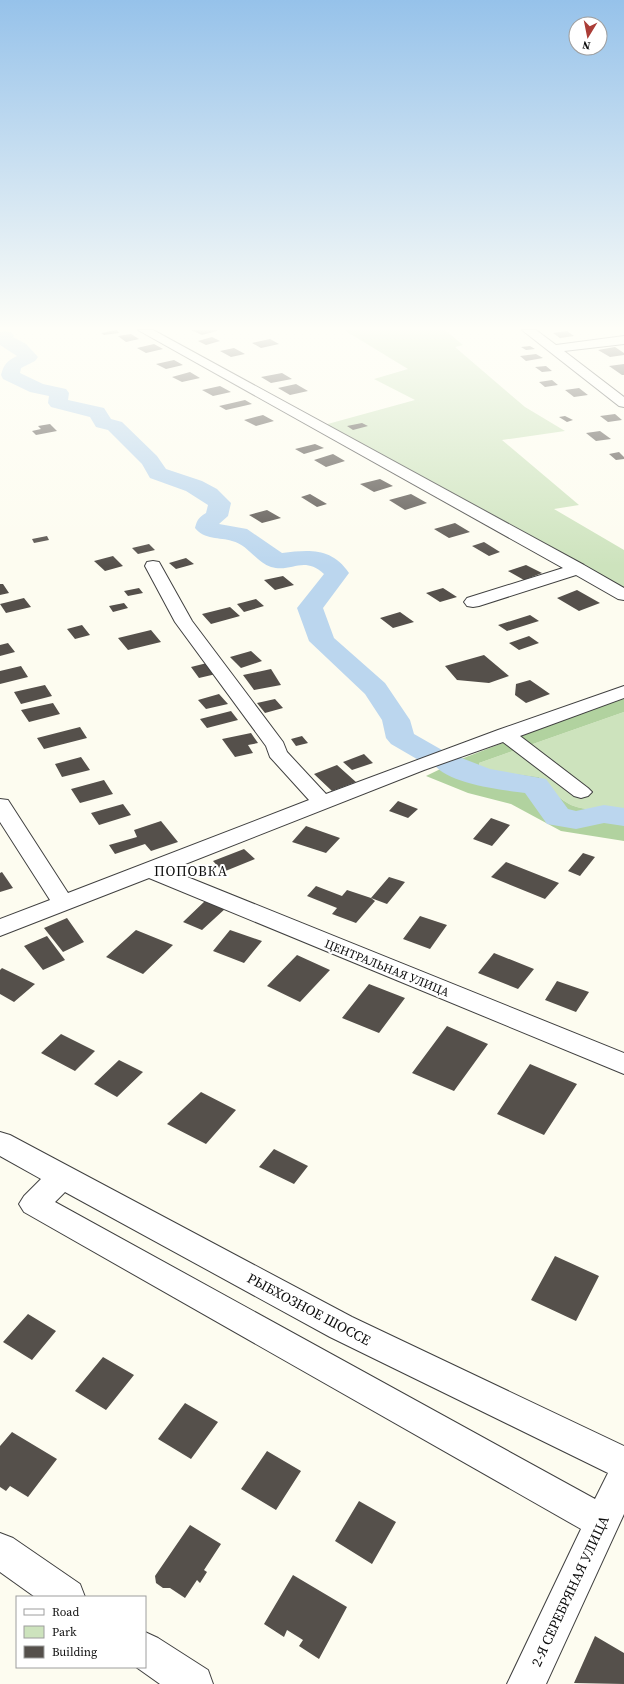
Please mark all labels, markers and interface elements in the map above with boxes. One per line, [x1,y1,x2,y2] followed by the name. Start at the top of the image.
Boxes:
[568,16,608,56] north arrow
[581,37,592,53] text: N
[154,861,228,881] district label: ПОПОВКА
[322,936,452,1000] street label: ЦЕНТРАЛЬНАЯ УЛИЦА
[244,1268,374,1350] street label: РЫБХОЗНОЕ ШОССЕ
[526,1512,614,1670] street label: 2-Я СЕРЕБРЯНАЯ УЛИЦА
[16,1596,146,1668] legend
[52,1604,79,1620] text: Road
[52,1624,77,1640] text: Park
[52,1644,97,1660] text: Building

